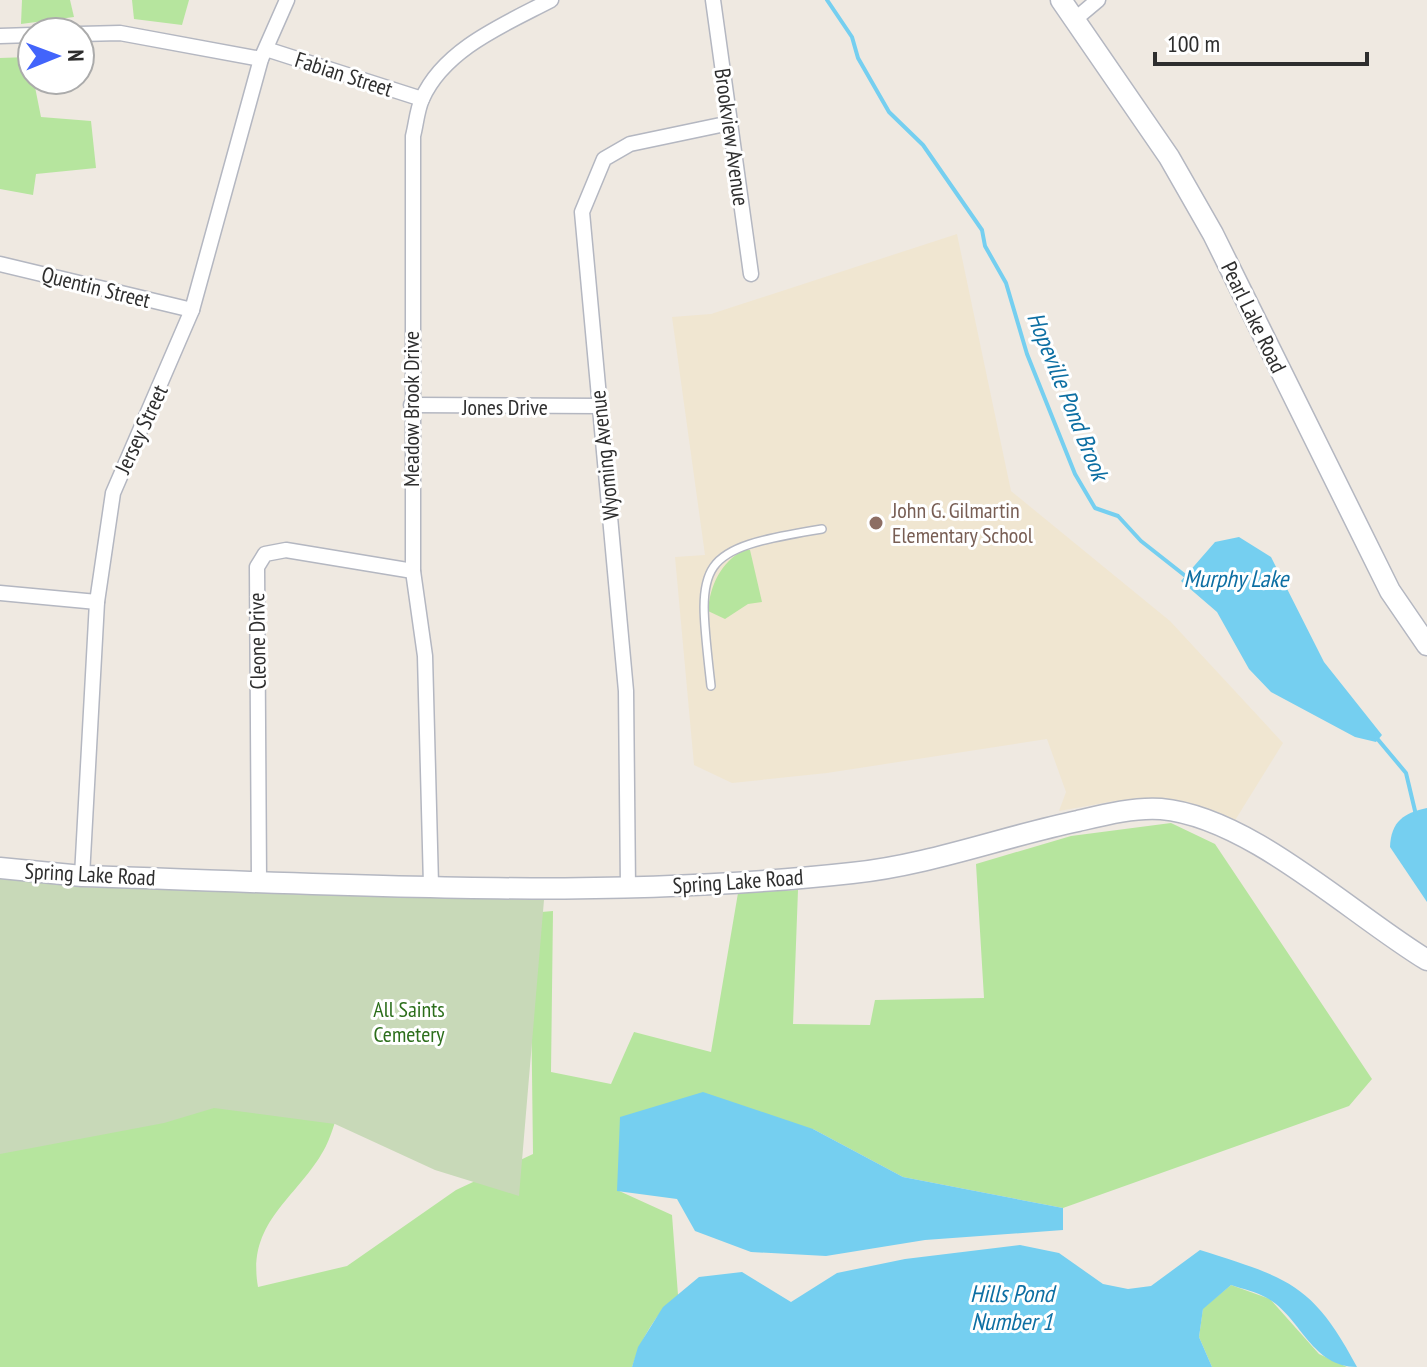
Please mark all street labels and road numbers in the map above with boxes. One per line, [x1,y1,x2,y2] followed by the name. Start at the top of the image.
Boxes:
[292,45,396,103] street label: Fabian Street
[709,67,755,207] street label: Brookview Avenue
[1215,257,1293,377] street label: Pearl Lake Road
[39,260,153,314] street label: Quentin Street
[397,331,425,487] street label: Meadow Brook Drive
[108,380,174,479] street label: Jersey Street
[583,389,625,521] street label: Wyoming Avenue
[461,393,548,421] street label: Jones Drive
[242,592,272,690] street label: Cleone Drive
[24,857,156,891] street label: Spring Lake Road
[672,862,804,900] street label: Spring Lake Road

